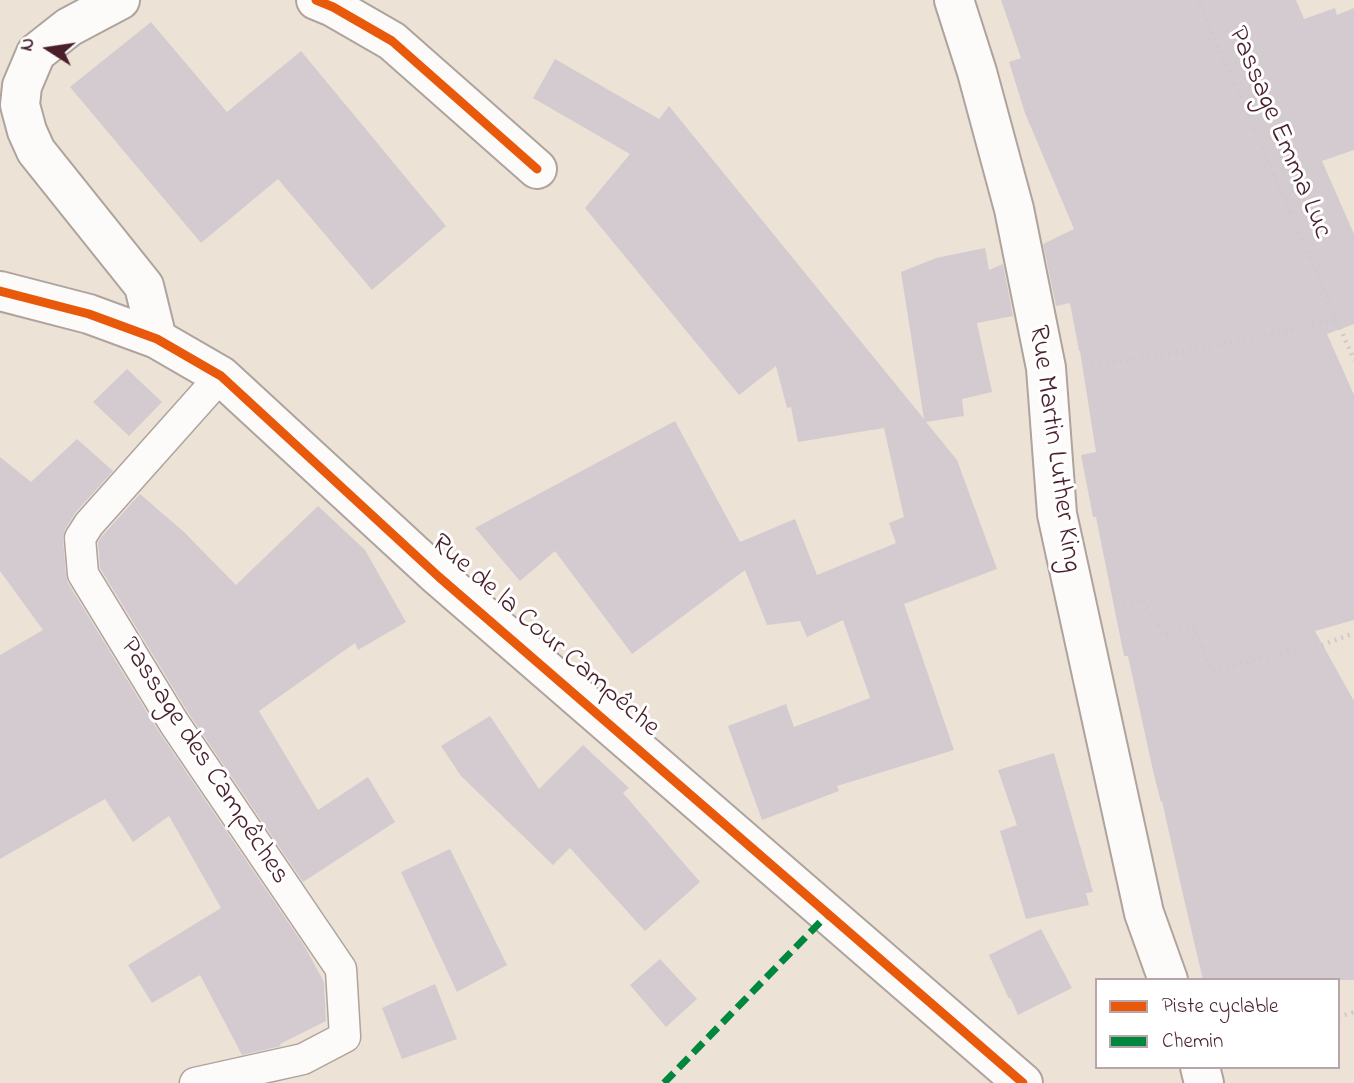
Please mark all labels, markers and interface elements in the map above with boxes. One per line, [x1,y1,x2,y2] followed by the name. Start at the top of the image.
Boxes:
[14,14,84,84] north arrow
[1218,22,1338,244] street label: Passage Emma Luc
[13,35,43,54] text: N
[1019,323,1087,575] street label: Rue Martin Luther King
[422,528,666,746] street label: Rue de la Cour Campêche
[111,632,295,892] street label: Passage des Campêches
[1095,978,1340,1069] legend
[1162,992,1278,1022] text: Piste cyclable
[1162,1027,1223,1057] text: Chemin

